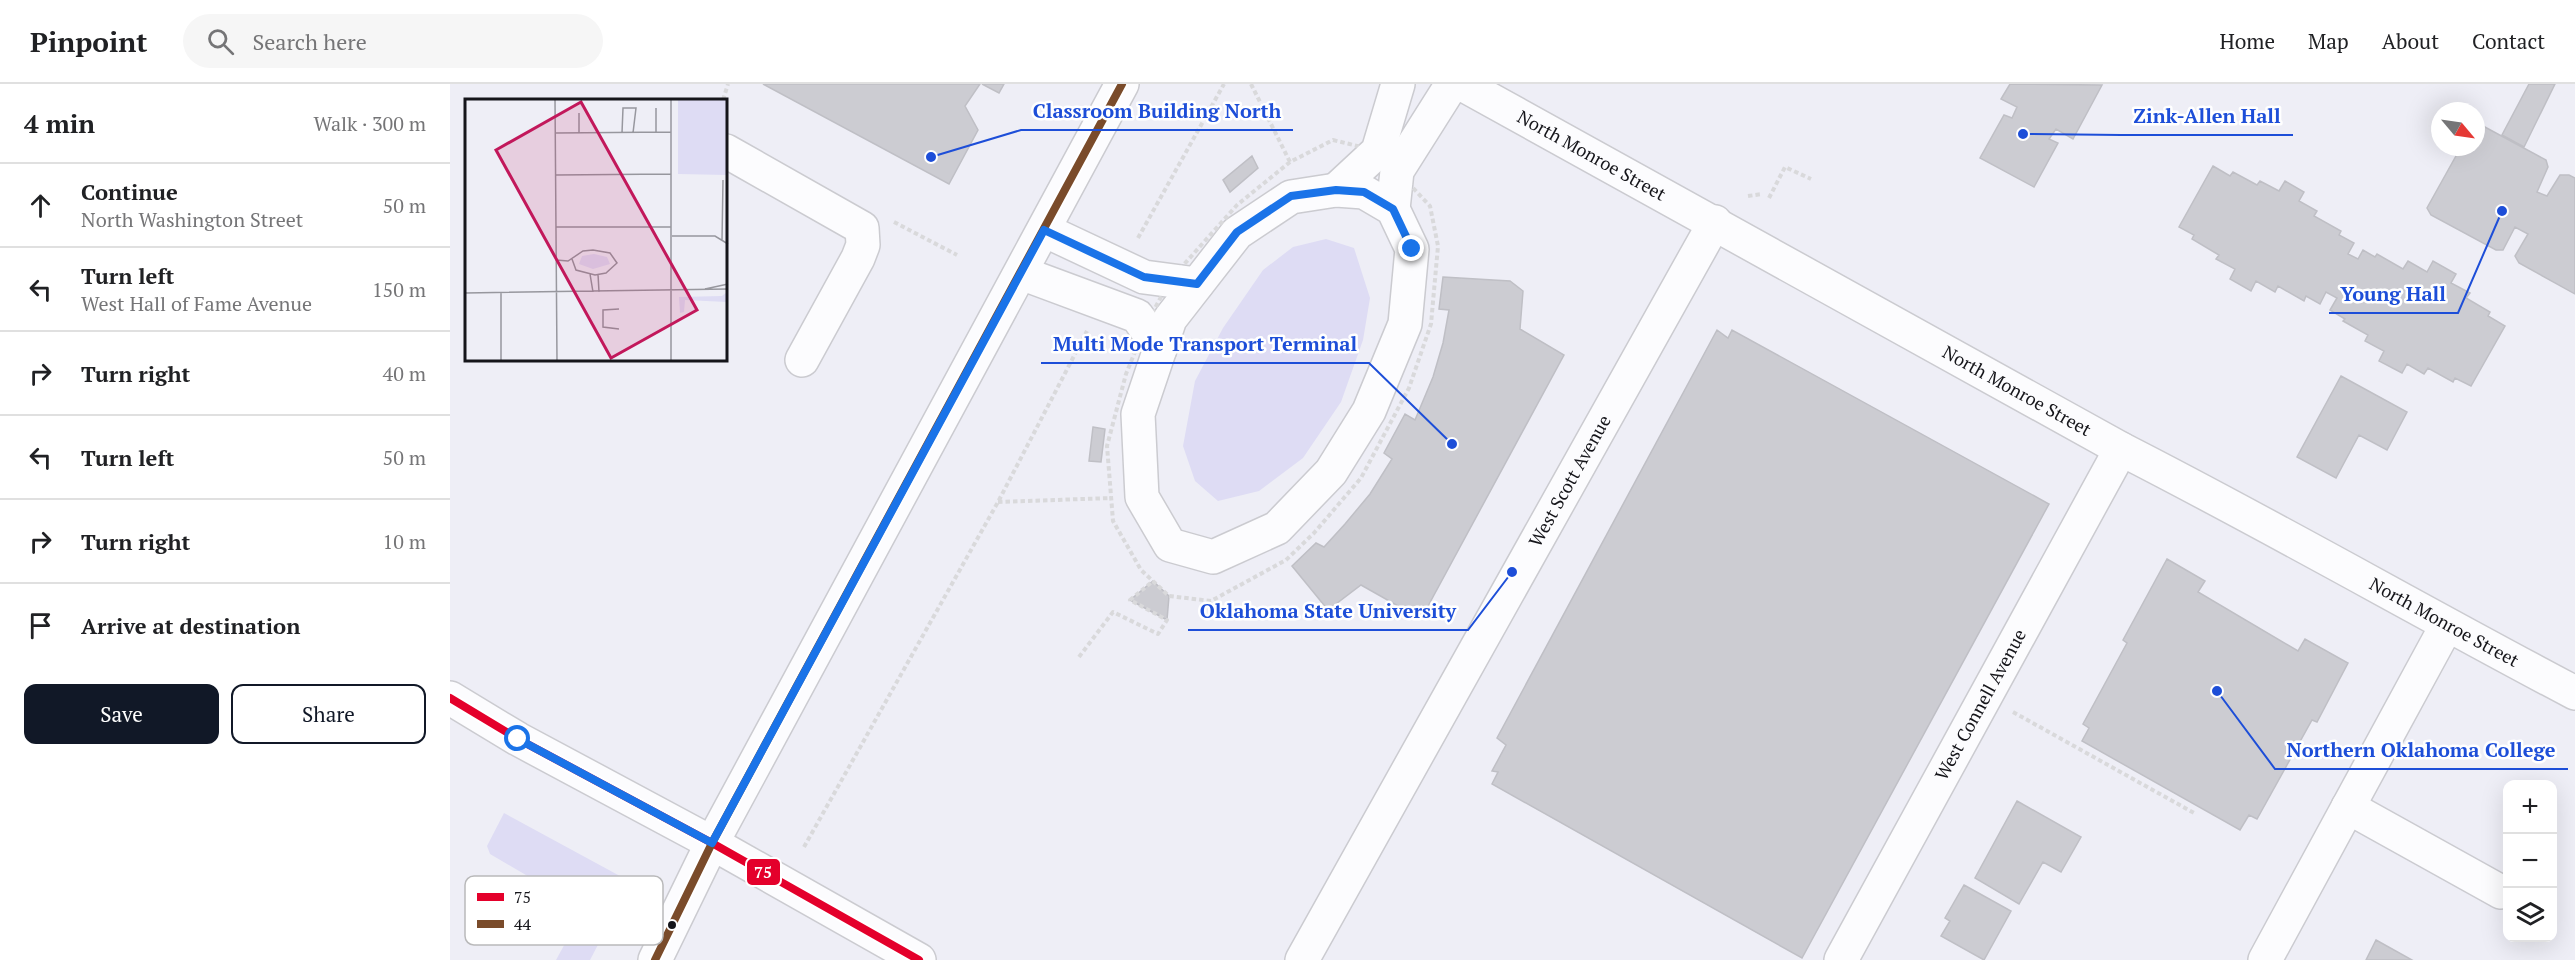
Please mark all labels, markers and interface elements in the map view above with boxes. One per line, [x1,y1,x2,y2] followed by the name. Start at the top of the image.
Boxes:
[183,14,603,68] search box
[30,23,147,60] text: Pinpoint
[204,25,237,58] icon: search
[252,27,367,56] text: Search here
[2219,27,2275,55] text: Home
[2308,27,2349,55] text: Map
[2382,27,2439,55] text: About
[2472,27,2545,55] text: Contact
[1021,92,1293,130] callout: Classroom Building North
[1033,97,1281,124] text: Classroom Building North
[2121,97,2293,135] callout: Zink-Allen Hall
[465,99,728,362] inset map
[2133,102,2281,129] text: Zink-Allen Hall
[2431,102,2485,156] north arrow
[1513,104,1671,206] street label: North Monroe Street
[24,106,95,140] text: 4 min
[314,110,426,137] text: Walk · 300 m
[81,177,178,206] text: Continue
[24,189,57,222] icon: ahead
[383,192,426,219] text: 50 m
[81,206,303,233] text: North Washington Street
[1398,235,1424,261] route end
[81,261,174,290] text: Turn left
[24,273,57,306] icon: left
[2329,275,2458,313] callout: Young Hall
[372,276,426,303] text: 150 m
[2340,280,2446,307] text: Young Hall
[81,290,312,317] text: West Hall of Fame Avenue
[1041,325,1369,363] callout: Multi Mode Transport Terminal
[1053,330,1357,357] text: Multi Mode Transport Terminal
[1938,339,2096,441] street label: North Monroe Street
[24,357,57,390] icon: right
[81,359,190,388] text: Turn right
[383,360,426,387] text: 40 m
[1523,410,1616,551] street label: West Scott Avenue
[24,441,57,474] icon: left
[81,443,174,472] text: Turn left
[383,444,426,471] text: 50 m
[24,525,57,558] icon: right
[81,527,190,556] text: Turn right
[383,528,426,555] text: 10 m
[2366,571,2524,672] street label: North Monroe Street
[1188,592,1468,630] callout: Oklahoma State University
[1200,597,1457,624] text: Oklahoma State University
[24,609,57,642] icon: arrive
[81,611,300,640] text: Arrive at destination
[1929,624,2031,784] street label: West Connell Avenue
[24,684,219,744] button: Save
[231,684,426,744] button: Share
[504,725,530,751] route start
[2275,731,2568,769] callout: Northern Oklahoma College
[2287,736,2556,763] text: Northern Oklahoma College
[2503,780,2557,942] map controls
[2503,780,2557,834] button: +
[2503,834,2557,888] button: −
[746,858,781,886] line badge: 75
[754,861,772,883] text: 75
[465,876,663,945] legend
[514,886,531,908] text: 75
[2503,888,2557,942] button: layers
[514,913,532,935] text: 44
[666,919,678,931] unlabelled marker

